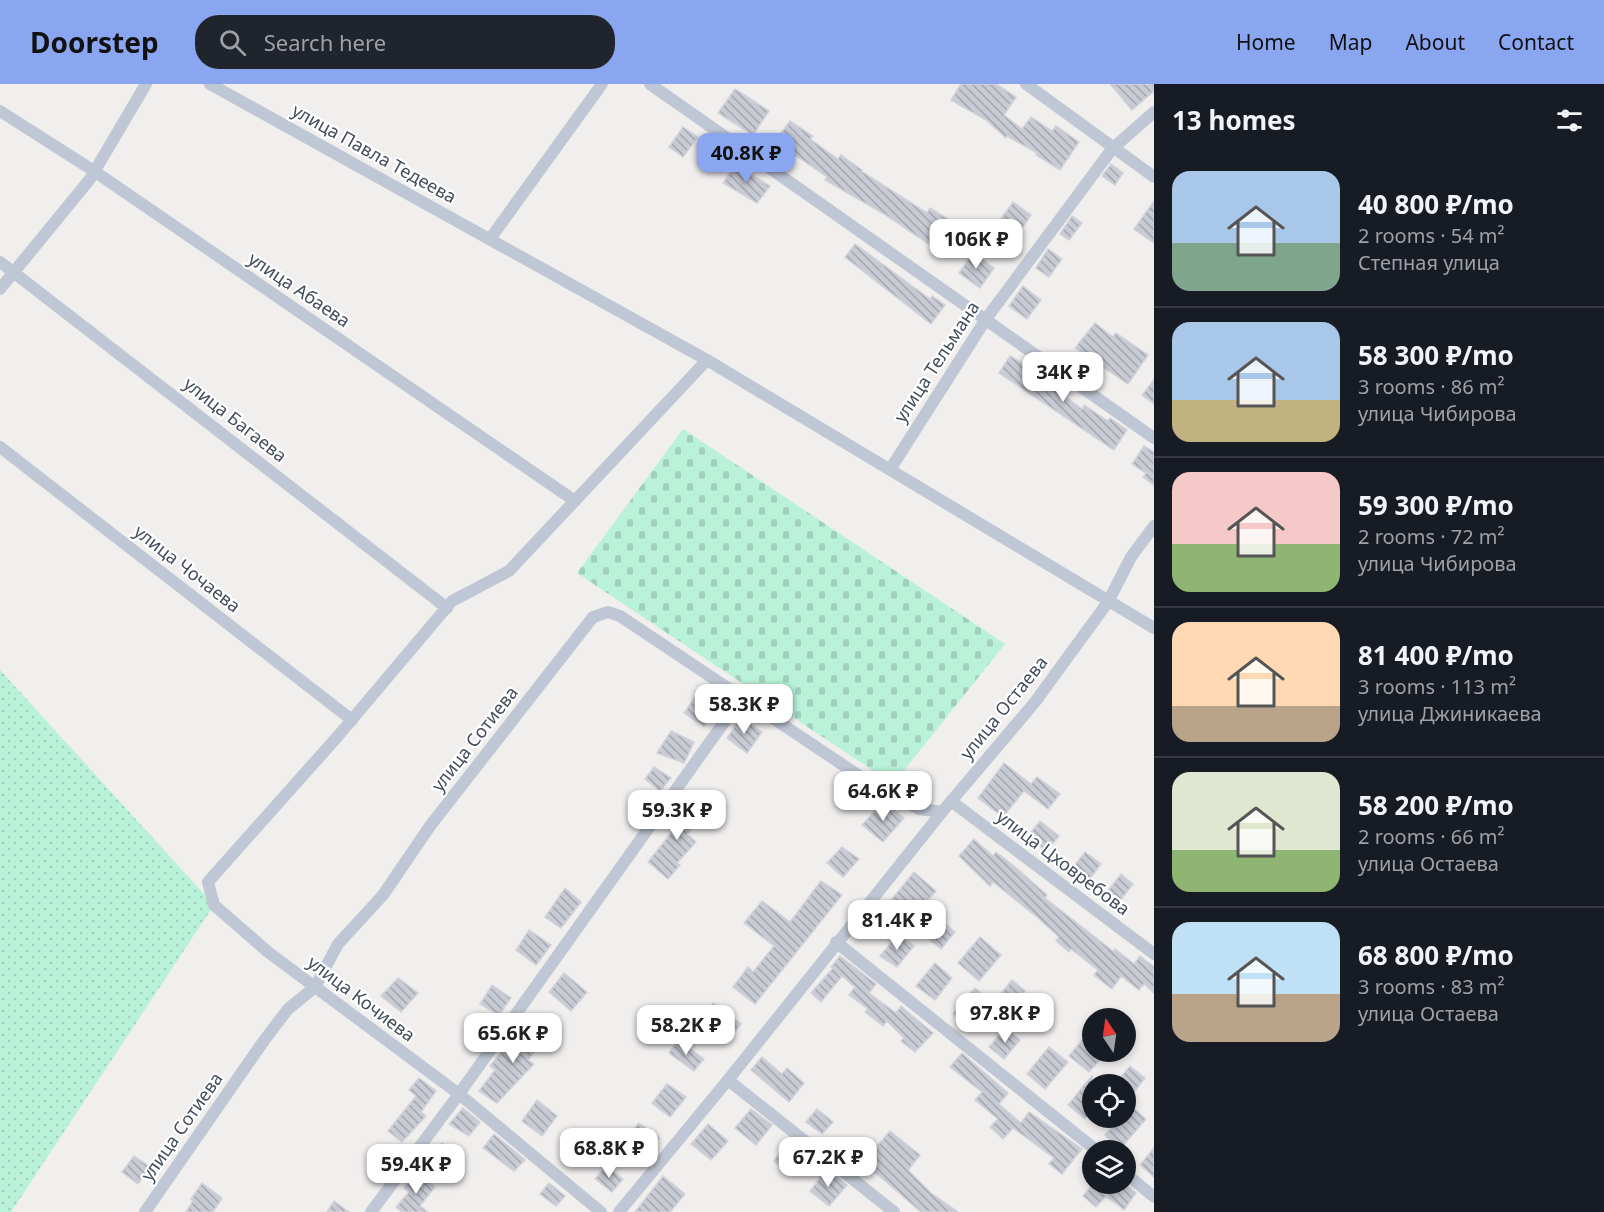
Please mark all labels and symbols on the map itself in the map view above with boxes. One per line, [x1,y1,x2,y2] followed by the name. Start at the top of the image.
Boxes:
[288,98,461,208] street label: улица Павла Тедеева
[691,133,801,184] pin: 40.8K ₽
[927,219,1025,270] pin: 106K ₽
[244,246,355,332] street label: улица Абаева
[888,296,984,427] street label: улица Тельмана
[1021,352,1105,403] pin: 34K ₽
[179,371,292,467] street label: улица Багаева
[129,519,246,617] street label: улица Чочаева
[954,651,1052,764] street label: улица Остаева
[426,681,523,796] street label: улица Сотиева
[689,684,799,735] pin: 58.3K ₽
[828,771,938,822] pin: 64.6K ₽
[622,790,732,841] pin: 59.3K ₽
[992,804,1135,920] street label: улица Цховребова
[842,900,952,951] pin: 81.4K ₽
[303,950,420,1047] street label: улица Кочиева
[950,993,1060,1044] pin: 97.8K ₽
[631,1005,741,1056] pin: 58.2K ₽
[1082,1008,1136,1062] north arrow
[458,1013,568,1064] pin: 65.6K ₽
[135,1067,228,1185] street label: улица Сотиева
[554,1128,664,1179] pin: 68.8K ₽
[773,1137,883,1188] pin: 67.2K ₽
[361,1144,471,1195] pin: 59.4K ₽

